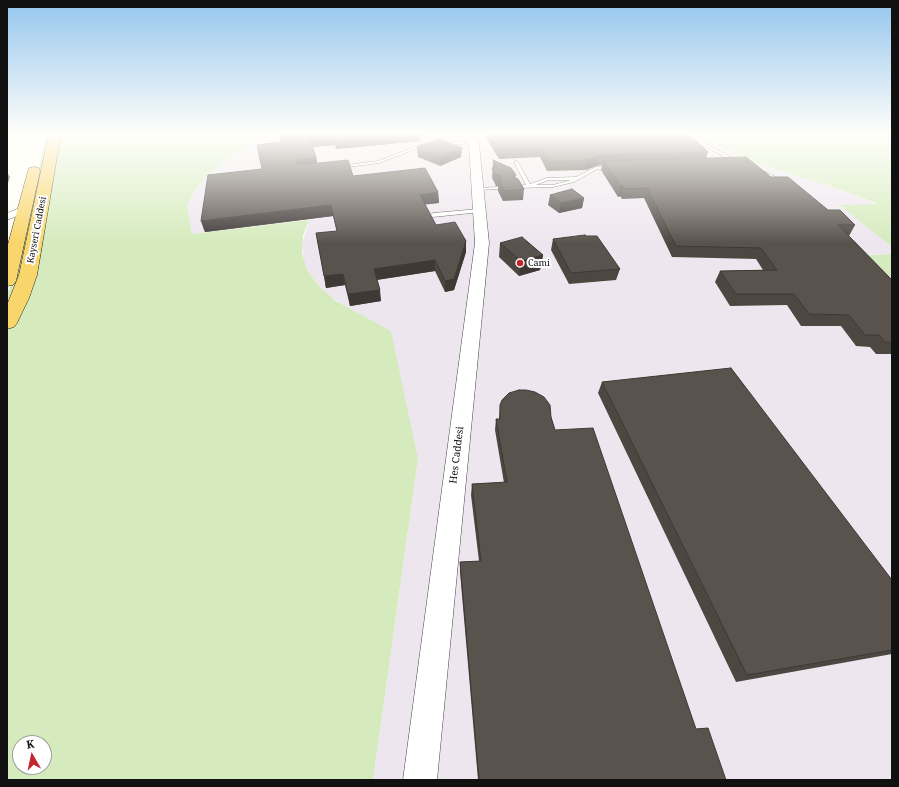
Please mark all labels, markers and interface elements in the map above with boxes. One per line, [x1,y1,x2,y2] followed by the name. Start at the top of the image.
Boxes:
[25,196,49,264] street label: Kayseri Caddesi
[515,258,525,268] marker: Cami
[528,258,550,268] place label: Cami
[448,426,466,484] street label: Hes Caddesi
[12,735,52,775] north arrow
[25,736,35,752] text: K

